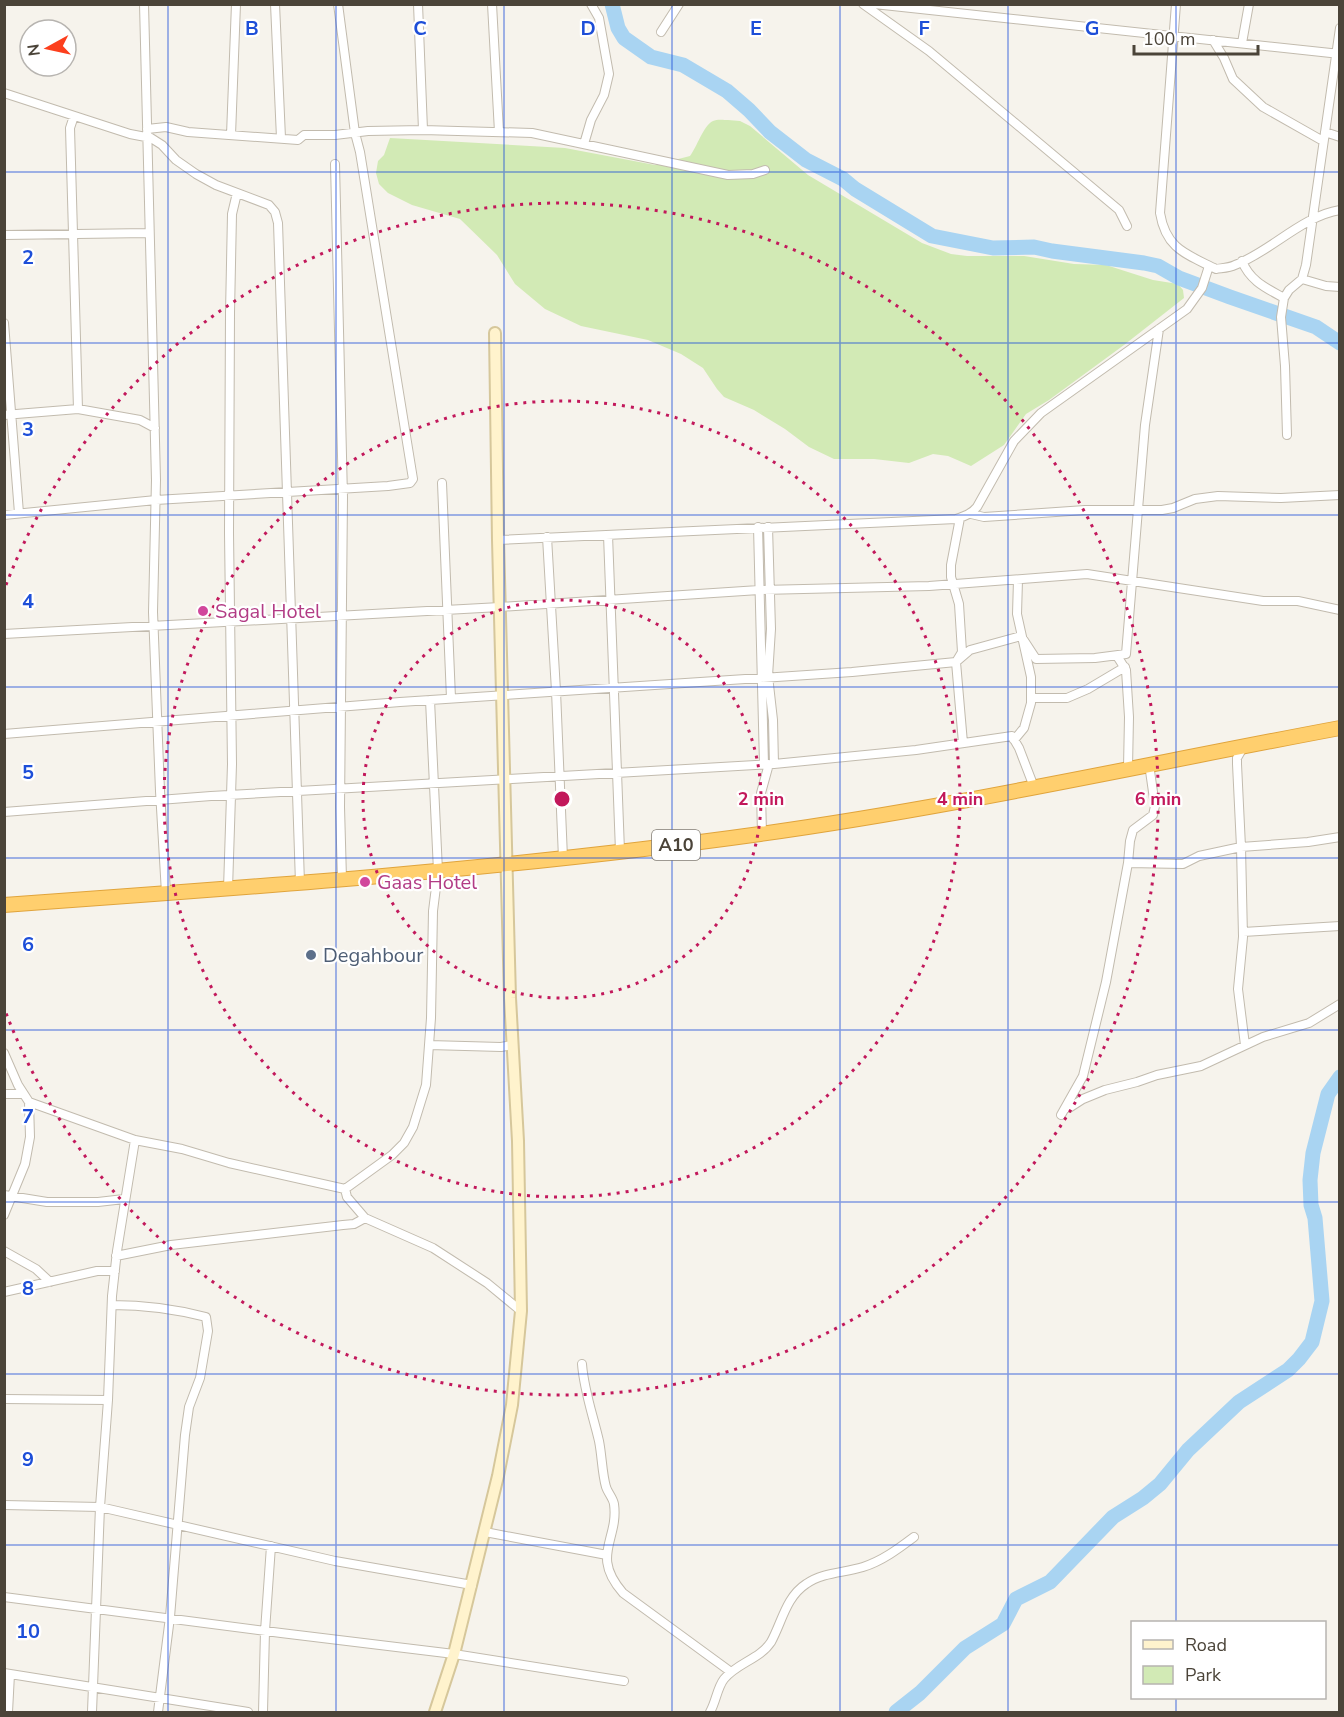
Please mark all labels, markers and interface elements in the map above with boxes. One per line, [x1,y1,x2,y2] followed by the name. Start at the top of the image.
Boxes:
[245,15,259,42] text: B
[413,15,427,42] text: C
[580,15,596,42] text: D
[750,15,762,42] text: E
[918,15,930,42] text: F
[1085,15,1099,42] text: G
[18,18,78,78] north arrow
[1134,18,1258,56] scale bar
[1143,27,1195,51] text: 100 m
[22,42,46,57] text: N
[22,244,34,271] text: 2
[22,416,34,443] text: 3
[22,588,34,615] text: 4
[215,598,321,625] place label: Sagal Hotel
[196,604,210,618] marker: Sagal Hotel
[22,759,34,786] text: 5
[738,787,784,811] text: 2 min
[937,787,983,811] text: 4 min
[1135,787,1181,811] text: 6 min
[552,789,572,809] centre of rings
[652,830,700,860] road number: A10
[377,869,477,896] place label: Gaas Hotel
[358,875,372,889] marker: Gaas Hotel
[22,931,34,958] text: 6
[323,942,423,969] place label: Degahbour
[304,948,318,962] marker: Degahbour
[22,1103,34,1130] text: 7
[22,1275,34,1302] text: 8
[22,1446,34,1473] text: 9
[16,1618,40,1645] text: 10
[1131,1621,1326,1699] legend
[1185,1633,1227,1657] text: Road
[1185,1663,1222,1687] text: Park

